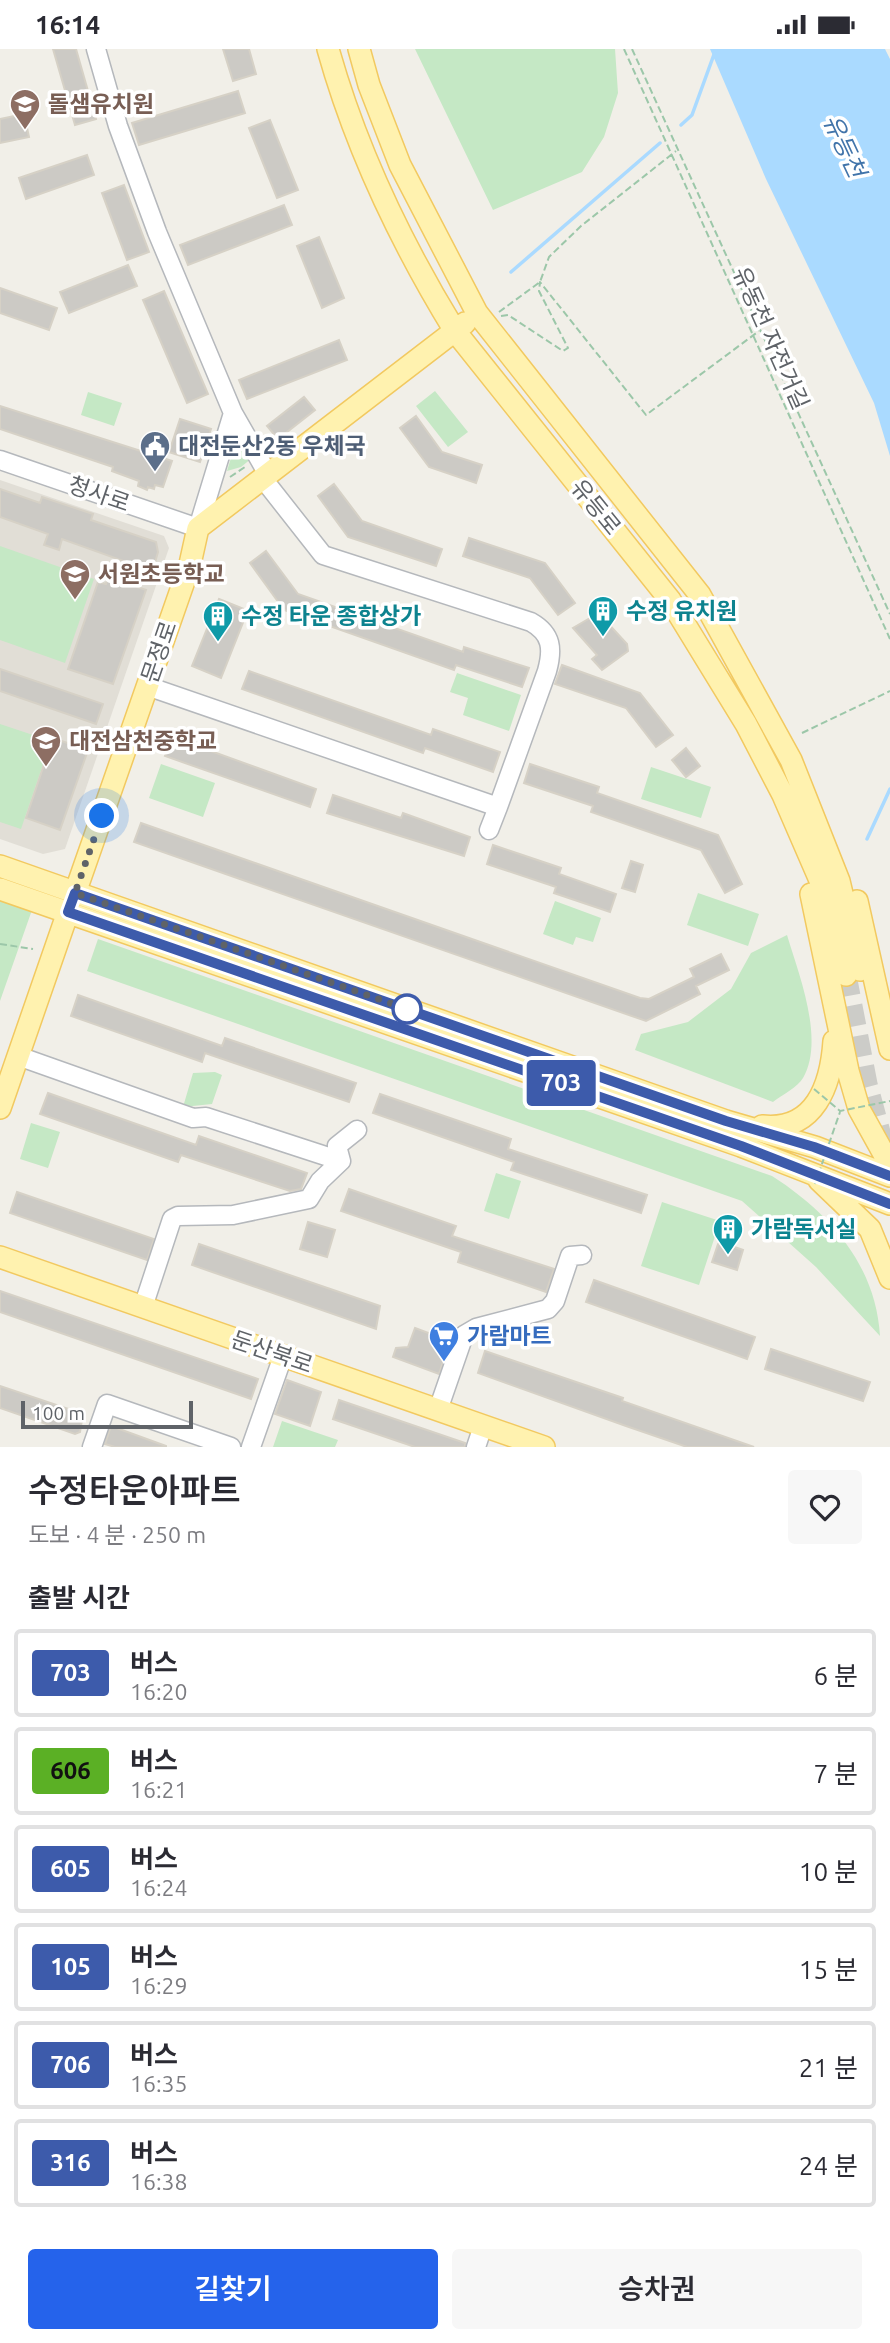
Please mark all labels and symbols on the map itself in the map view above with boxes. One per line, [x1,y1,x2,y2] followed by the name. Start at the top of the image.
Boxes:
[8,87,42,131] school or university icon: 돌샘유치원
[48,91,154,116] place label: 돌샘유치원
[818,110,872,184] water label: 유등천
[729,263,814,413] street label: 유동천 자전거길
[138,429,172,473] public building icon: 대전둔산2동 우체국
[178,433,366,458] place label: 대전둔산2동 우체국
[65,471,133,516] street label: 청사로
[567,474,626,539] street label: 유등로
[58,557,92,601] school or university icon: 서원초등학교
[98,561,225,586] place label: 서원초등학교
[586,594,620,638] building icon: 수정 유치원
[626,598,737,623] place label: 수정 유치원
[201,599,235,643] building icon: 수정 타운 종합상가
[241,603,421,628] place label: 수정 타운 종합상가
[136,618,181,686] street label: 문정로
[29,724,63,768] school or university icon: 대전삼천중학교
[69,728,217,753] place label: 대전삼천중학교
[84,798,119,833] your location
[392,994,422,1024] unlabelled marker
[521,1060,601,1106] line badge: 703
[711,1212,745,1256] building icon: 가람독서실
[751,1216,857,1241] place label: 가람독서실
[427,1319,461,1363] supermarket icon: 가람마트
[467,1323,552,1348] place label: 가람마트
[228,1326,316,1377] street label: 둔산북로
[21,1398,192,1430] scale bar

